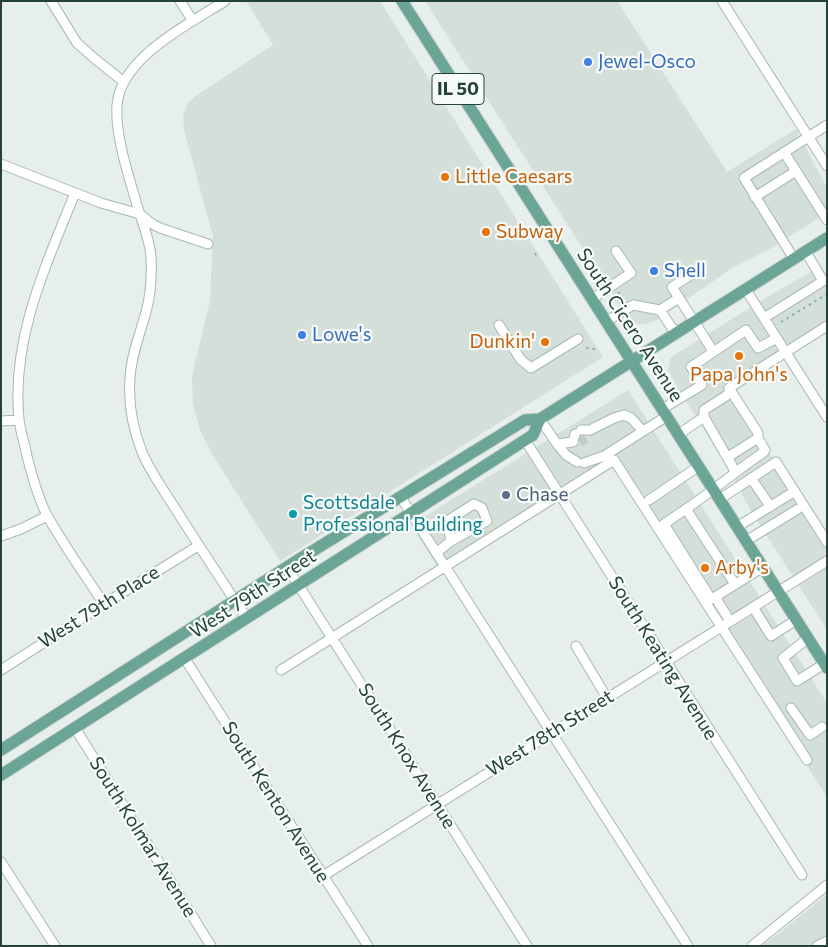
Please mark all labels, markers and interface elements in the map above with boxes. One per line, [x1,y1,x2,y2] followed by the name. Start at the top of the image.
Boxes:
[598,51,696,73] place label: Jewel-Osco
[582,56,594,68] marker: Jewel-Osco
[432,74,484,105] road number: IL 50
[455,166,572,188] place label: Little Caesars
[439,171,451,183] marker: Little Caesars
[496,221,563,243] place label: Subway
[480,226,492,238] marker: Subway
[572,244,688,406] street label: South Cicero Avenue
[664,260,706,282] place label: Shell
[648,265,660,277] marker: Shell
[312,324,371,346] place label: Lowe's
[296,329,308,341] marker: Lowe's
[470,331,535,353] place label: Dunkin'
[539,336,551,348] marker: Dunkin'
[733,350,745,362] marker: Papa John's
[690,364,788,386] place label: Papa John's
[516,484,569,506] place label: Chase
[500,489,512,501] marker: Chase
[303,492,483,536] place label: Scottsdale Professional Building
[287,508,299,520] marker: Scottsdale Professional Building
[186,545,320,643] street label: West 79th Street
[715,557,769,579] place label: Arby's
[34,561,164,653] street label: West 79th Place
[699,562,711,574] marker: Arby's
[603,572,723,744] street label: South Keating Avenue
[353,679,461,833] street label: South Knox Avenue
[482,685,618,781] street label: West 78th Street
[217,717,335,887] street label: South Kenton Avenue
[84,753,202,921] street label: South Kolmar Avenue

